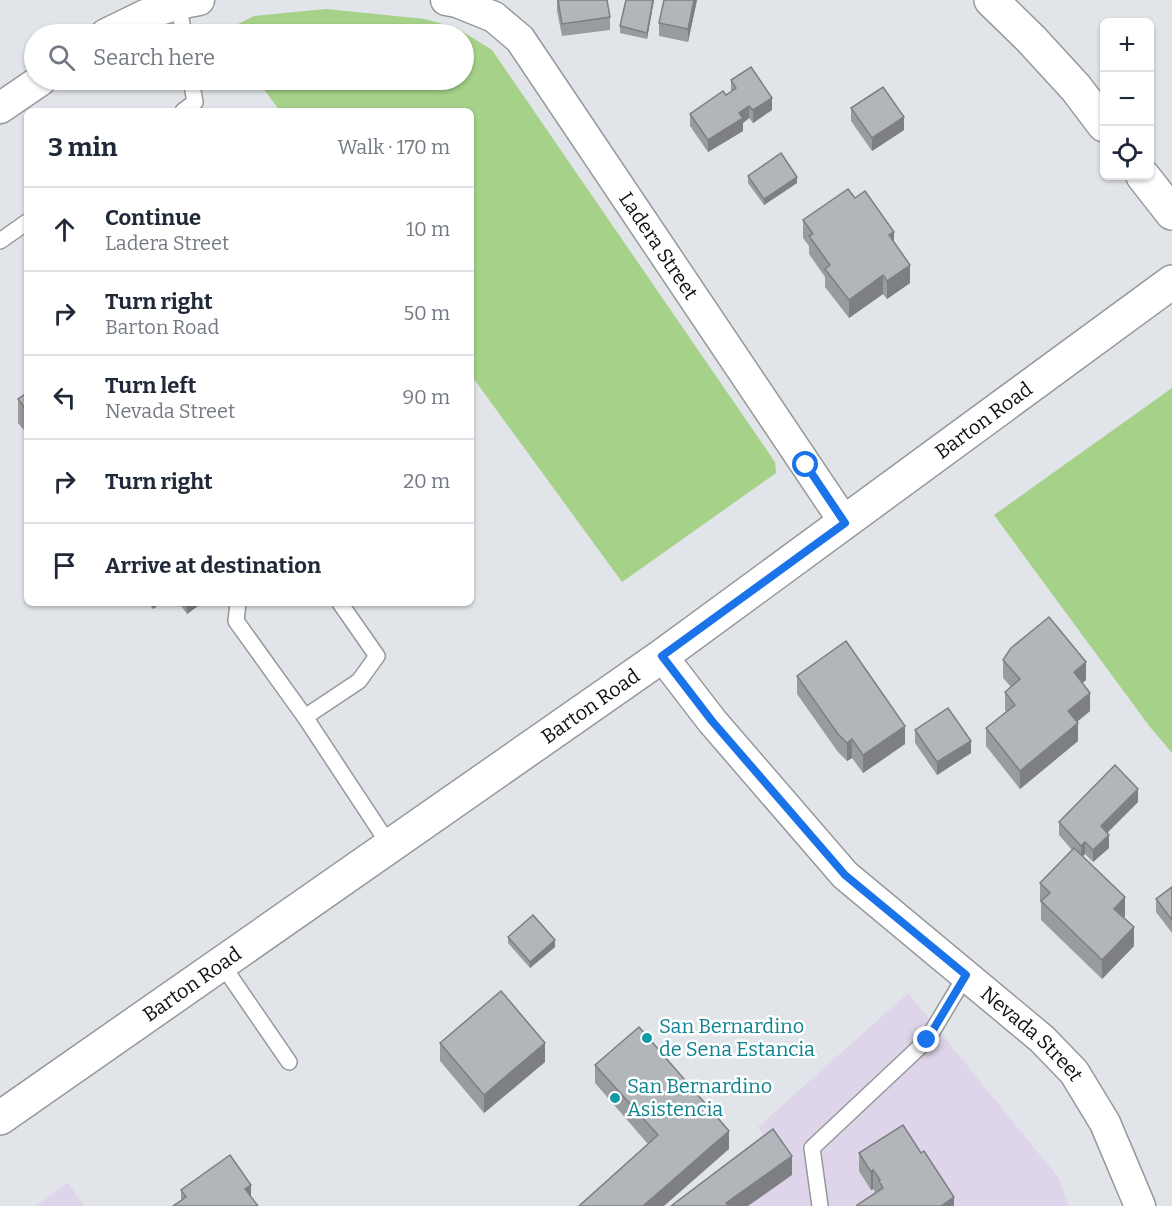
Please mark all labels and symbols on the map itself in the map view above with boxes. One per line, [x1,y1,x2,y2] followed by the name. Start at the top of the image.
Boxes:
[614,187,703,304] street label: Ladera Street
[930,377,1037,464] street label: Barton Road
[792,451,818,477] route start
[537,663,644,749] street label: Barton Road
[138,941,246,1027] street label: Barton Road
[976,981,1089,1085] street label: Nevada Street
[659,1014,815,1061] place label: San Bernardino de Sena Estancia
[913,1026,939,1052] route end
[640,1031,654,1045] marker: San Bernardino de Sena Estancia
[627,1074,772,1121] place label: San Bernardino Asistencia
[608,1091,622,1105] marker: San Bernardino Asistencia

